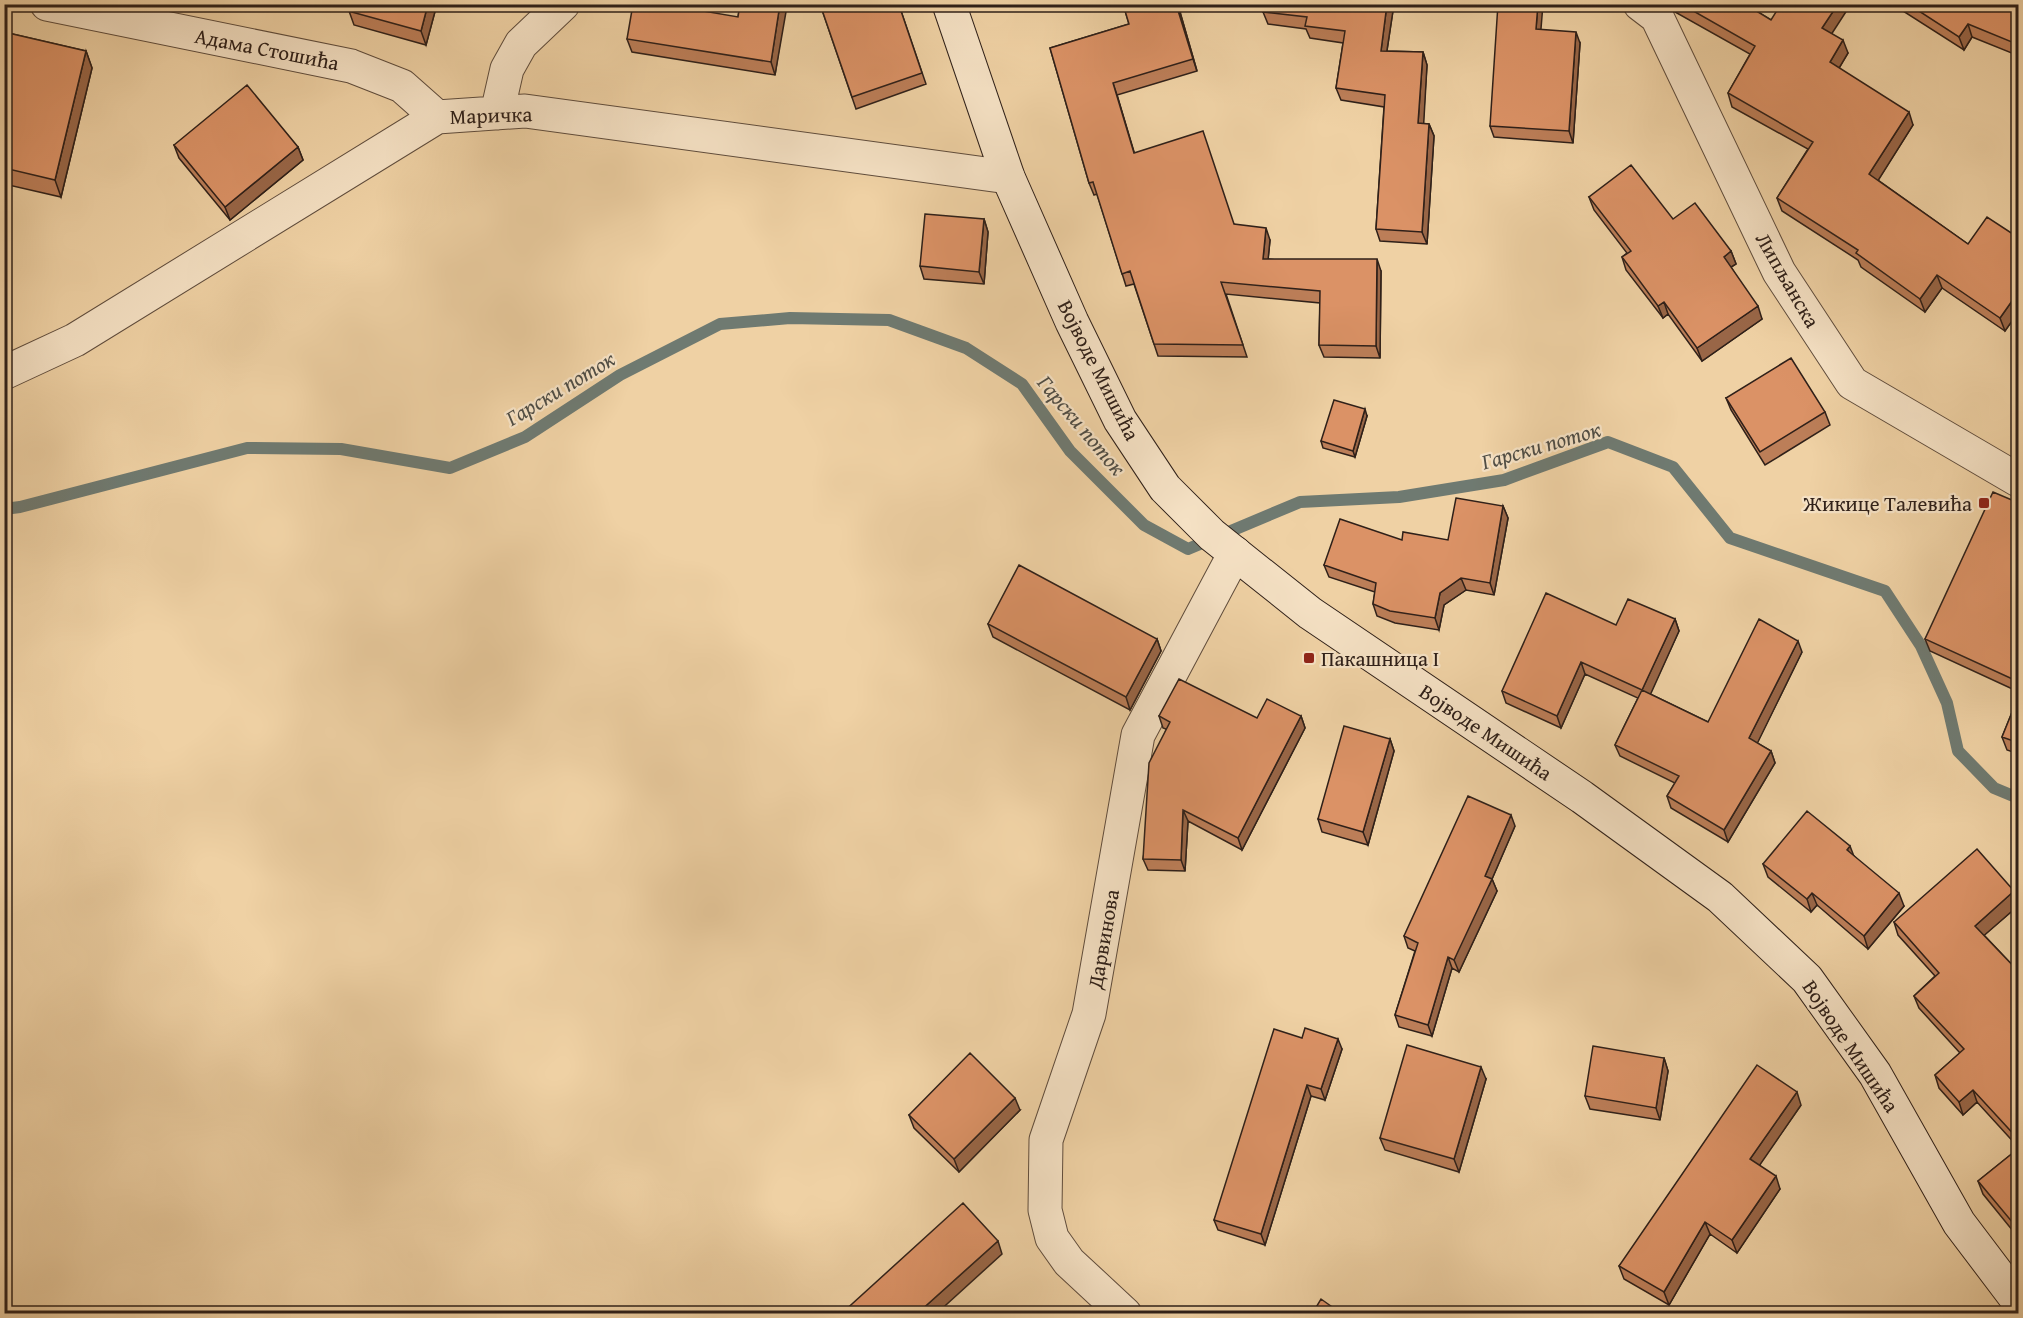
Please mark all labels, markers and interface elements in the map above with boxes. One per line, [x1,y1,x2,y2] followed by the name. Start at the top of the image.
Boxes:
[192,20,342,78] street label: Адама Стошића
[449,98,533,132] street label: Маричка
[1748,227,1828,333] street label: Липљанска
[1050,294,1148,446] street label: Војводе Мишића
[498,343,621,434] water label: Гарски поток
[1030,367,1134,483] water label: Гарски поток
[1476,413,1605,478] water label: Гарски поток
[1802,488,1972,519] place label: Жикице Талевића
[1977,496,1991,510] marker: Жикице Талевића
[1321,643,1439,674] place label: Пакашница I
[1302,651,1316,665] marker: Пакашница I
[1413,676,1559,788] street label: Војводе Мишића
[1079,887,1127,992] street label: Дарвинова
[1795,973,1907,1119] street label: Војводе Мишића

